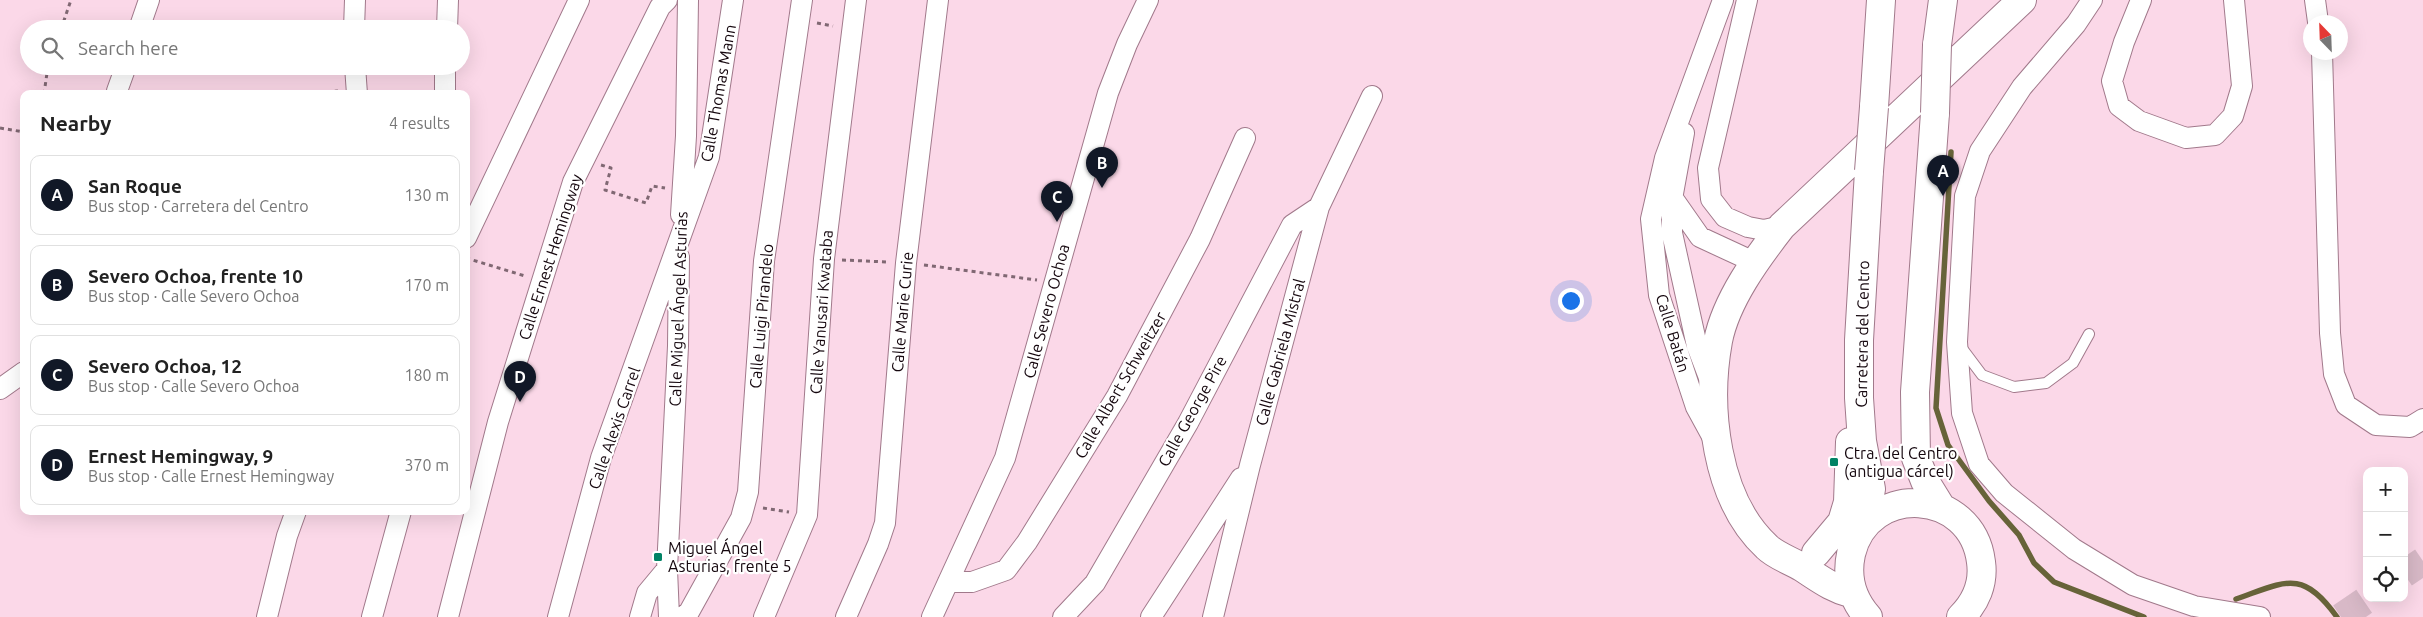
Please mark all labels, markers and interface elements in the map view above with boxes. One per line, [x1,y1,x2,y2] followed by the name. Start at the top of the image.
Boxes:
[2303,15,2348,60] north arrow
[20,20,470,75] search box
[697,23,739,163] street label: Calle Thomas Mann
[38,34,66,62] icon: search
[78,37,178,59] text: Search here
[40,111,111,135] text: Nearby
[389,114,450,132] text: 4 results
[1086,147,1118,188] pin: B
[1927,155,1959,196] pin: A
[515,172,585,342] street label: Calle Ernest Hemingway
[88,175,182,197] text: San Roque
[1041,181,1073,222] pin: C
[51,186,63,204] text: A
[404,186,449,204] text: 130 m
[88,197,309,215] text: Bus stop · Carretera del Centro
[664,211,690,407] street label: Calle Miguel Ángel Asturias
[806,229,836,395] street label: Calle Yanusari Kwataba
[1019,242,1073,380] street label: Calle Severo Ochoa
[746,243,776,389] street label: Calle Luigi Pirandelo
[888,251,916,373] street label: Calle Marie Curie
[1852,260,1872,408] street label: Carretera del Centro
[88,265,303,287] text: Severo Ochoa, frente 10
[52,276,62,294] text: B
[404,276,449,294] text: 170 m
[1252,276,1308,428] street label: Calle Gabriela Mistral
[88,287,300,305] text: Bus stop · Calle Severo Ochoa
[1558,288,1584,314] your location
[1653,292,1693,374] street label: Calle Batán
[1071,309,1169,461] street label: Calle Albert Schweitzer
[1154,352,1230,470] street label: Calle George Pire
[88,355,242,377] text: Severo Ochoa, 12
[504,361,536,402] pin: D
[585,364,643,492] street label: Calle Alexis Carrel
[52,366,62,384] text: C
[404,366,449,384] text: 180 m
[88,377,300,395] text: Bus stop · Calle Severo Ochoa
[1844,444,1957,481] place label: Ctra. del Centro (antigua cárcel)
[88,445,273,467] text: Ernest Hemingway, 9
[51,456,63,474] text: D
[404,456,449,474] text: 370 m
[1828,456,1840,468] marker: Ctra. del Centro (antigua cárcel)
[88,467,334,485] text: Bus stop · Calle Ernest Hemingway
[2363,467,2408,602] map controls
[2363,467,2408,512] button: +
[2363,512,2408,557] button: −
[668,537,792,575] place label: Miguel Ángel Asturias, frente 5
[652,551,664,563] marker: Miguel Ángel Asturias, frente 5
[2363,557,2408,602] button: locate

